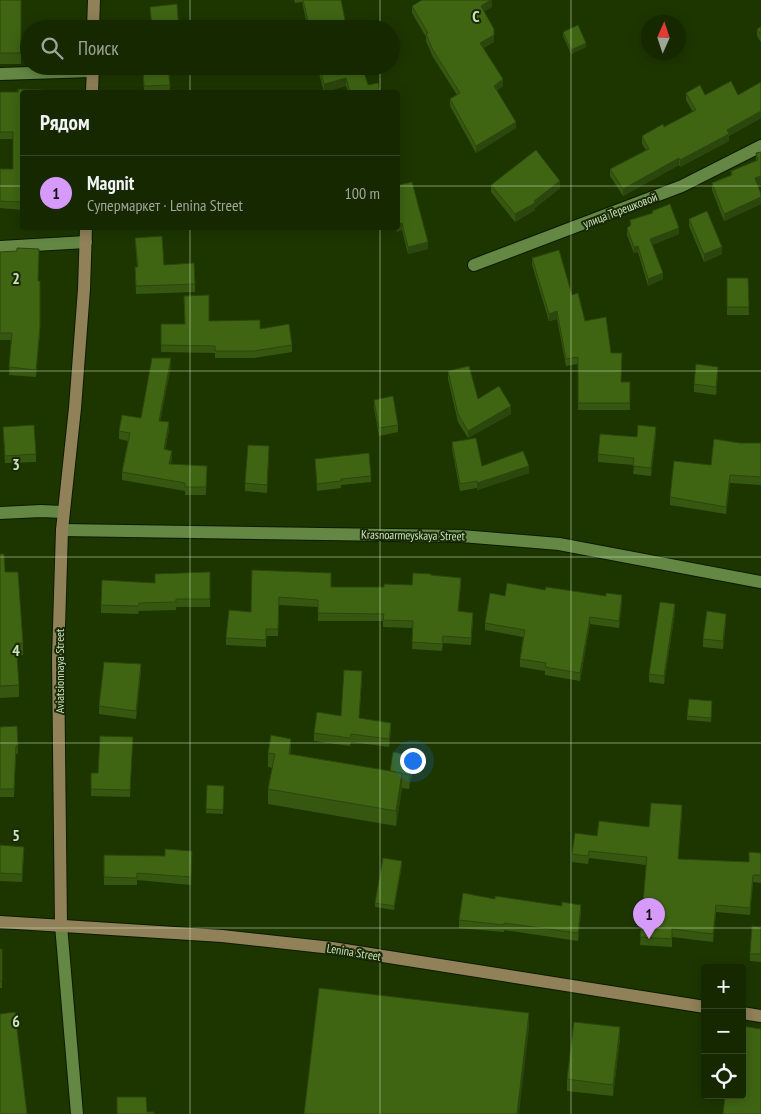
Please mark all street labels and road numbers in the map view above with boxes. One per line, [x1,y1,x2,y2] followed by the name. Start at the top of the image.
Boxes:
[581,189,659,231] street label: улица Терешковой
[361,527,466,543] street label: Krasnoarmeyskaya Street
[52,628,67,713] street label: Aviatsionnaya Street
[326,940,383,964] street label: Lenina Street

